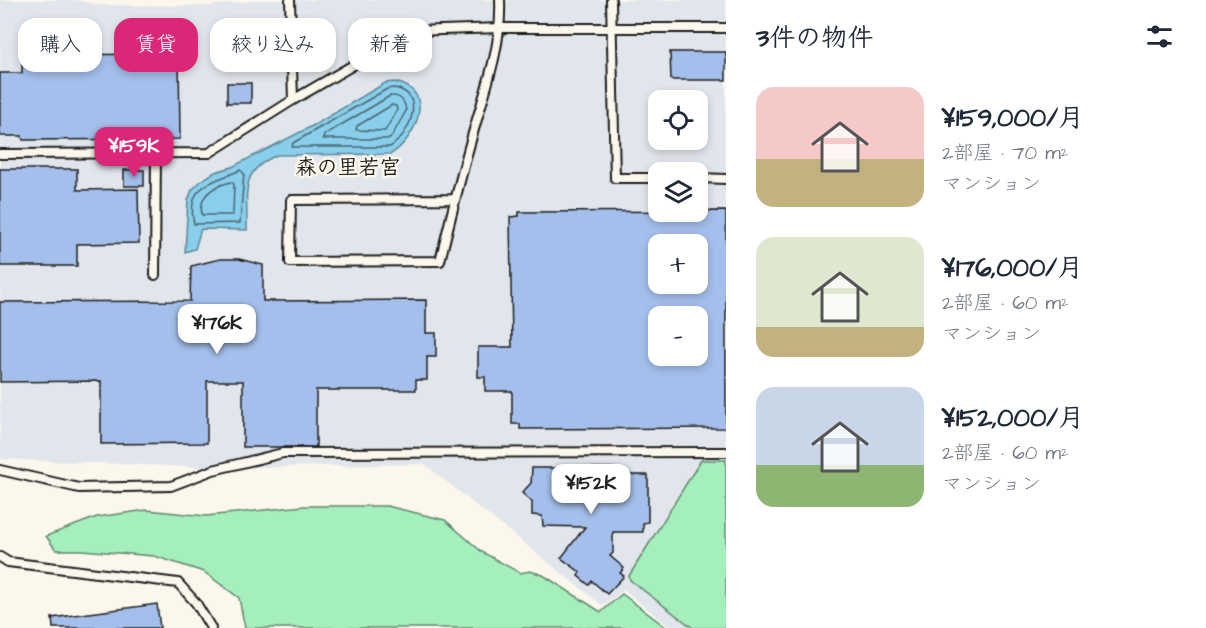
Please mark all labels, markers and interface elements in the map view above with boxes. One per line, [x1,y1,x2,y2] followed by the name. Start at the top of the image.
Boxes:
[18,18,102,72] chip: 購入
[114,18,198,72] chip: 賃貸
[210,18,336,72] chip: 絞り込み
[348,18,432,72] chip: 新着
[756,20,873,56] text: 3件の物件
[1143,20,1176,53] icon: filters
[648,90,708,366] map controls
[648,90,708,150] button: locate
[942,100,1084,136] text: ¥159,000/月
[804,111,876,183] icon: home
[92,127,176,178] pin: ¥159K
[109,132,159,160] text: ¥159K
[942,139,1068,167] text: 2部屋 · 70 m²
[296,153,401,182] district label: 森の里若宮
[648,162,708,222] button: layers
[942,170,1041,198] text: マンション
[648,234,708,294] button: +
[942,250,1083,286] text: ¥176,000/月
[804,261,876,333] icon: home
[942,289,1069,317] text: 2部屋 · 60 m²
[175,304,259,355] pin: ¥176K
[648,306,708,366] button: −
[192,309,242,337] text: ¥176K
[942,320,1041,348] text: マンション
[942,400,1084,436] text: ¥152,000/月
[804,411,876,483] icon: home
[942,439,1069,467] text: 2部屋 · 60 m²
[549,464,633,515] pin: ¥152K
[566,469,616,497] text: ¥152K
[942,470,1041,498] text: マンション

